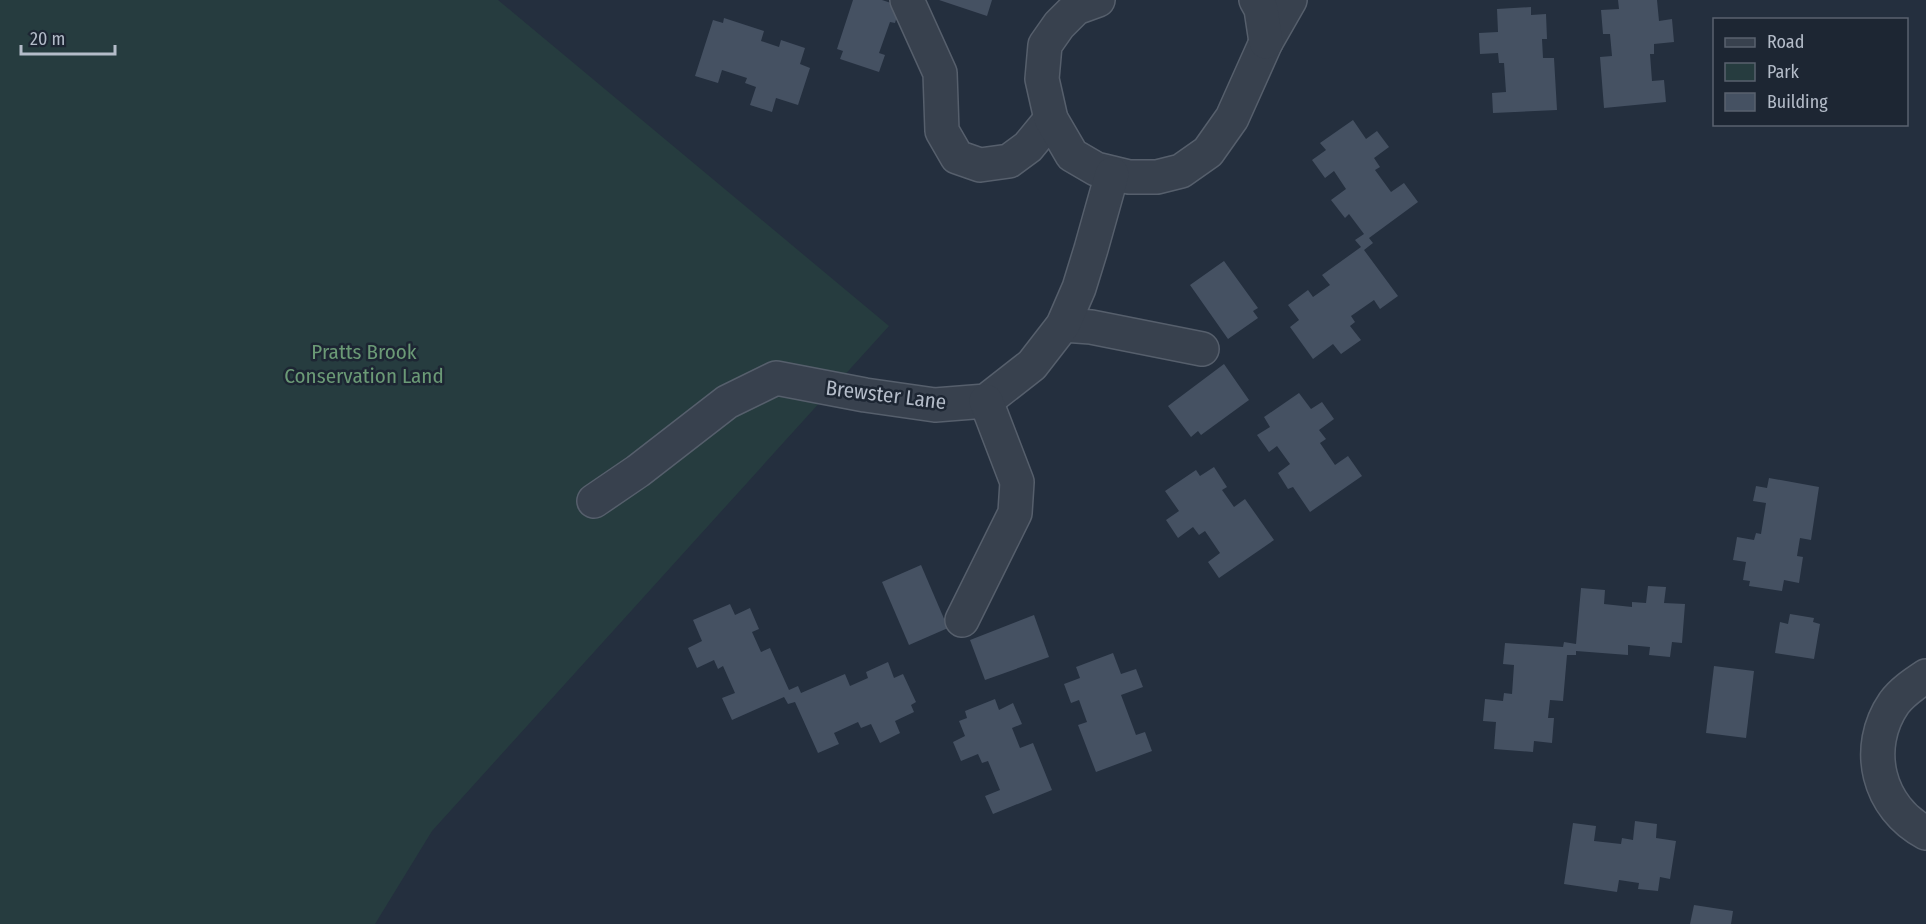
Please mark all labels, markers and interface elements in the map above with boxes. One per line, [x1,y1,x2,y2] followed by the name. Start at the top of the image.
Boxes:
[21,18,116,56] scale bar
[1713,18,1908,126] legend
[30,28,65,50] text: 20 m
[1767,31,1804,53] text: Road
[1767,61,1800,83] text: Park
[1767,91,1828,113] text: Building
[284,339,444,389] park label: Pratts Brook Conservation Land
[824,375,948,415] street label: Brewster Lane

